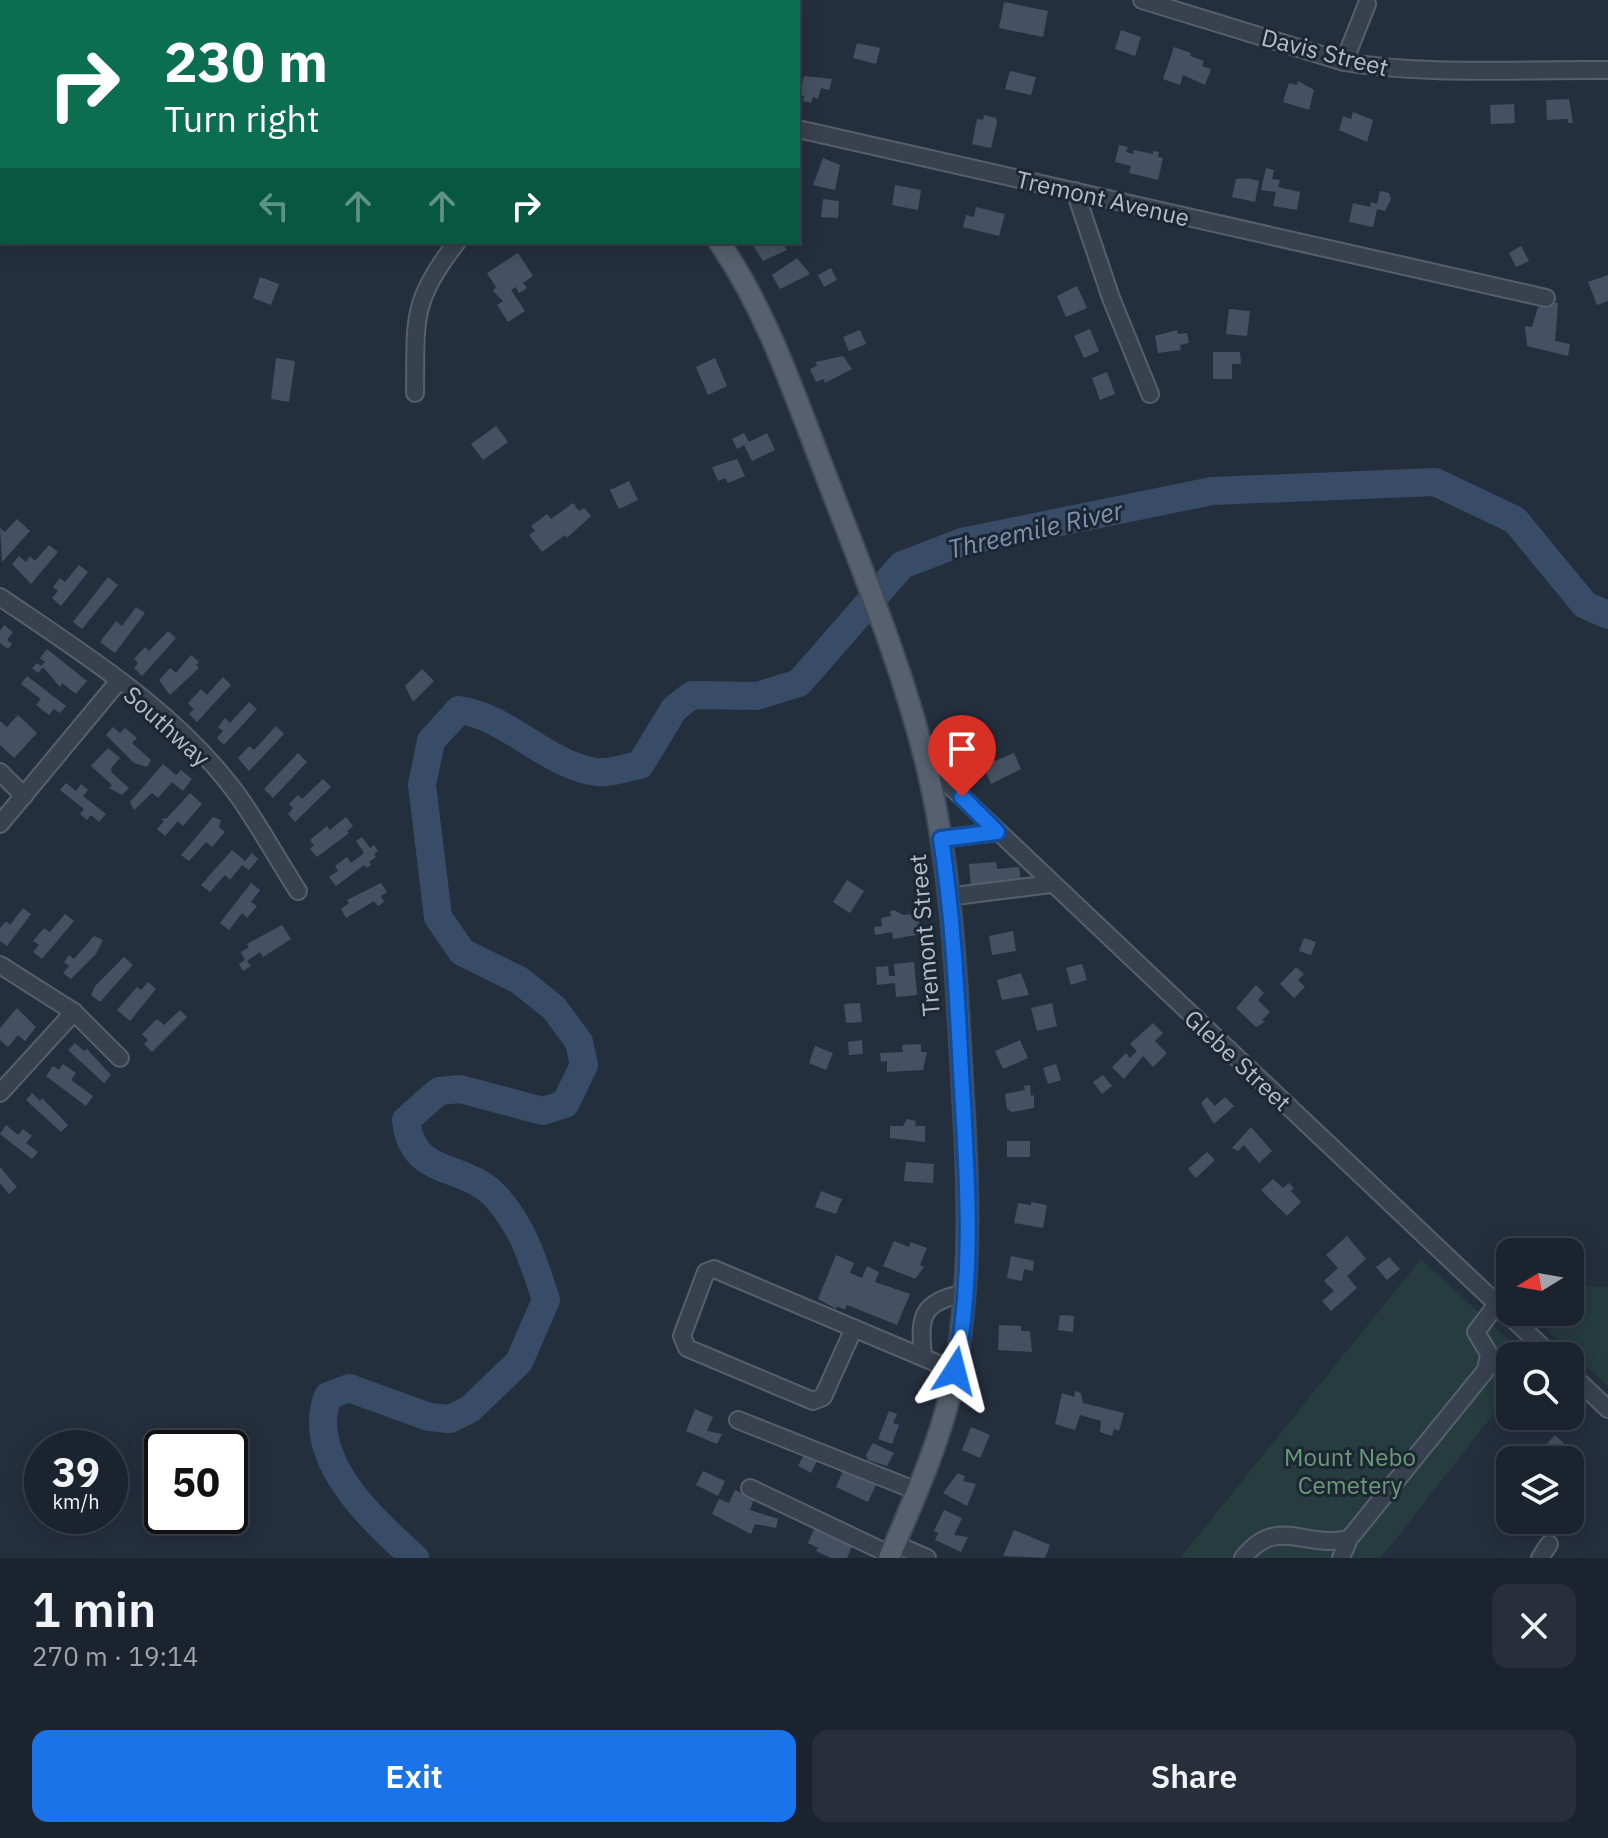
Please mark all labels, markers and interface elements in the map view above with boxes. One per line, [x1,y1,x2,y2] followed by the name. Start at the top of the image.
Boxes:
[1258,21,1392,83] street label: Davis Street
[164,25,328,97] text: 230 m
[32,32,136,136] icon: right
[164,95,320,142] text: Turn right
[1013,163,1193,233] street label: Tremont Avenue
[252,184,296,228] icon: left
[336,184,380,228] icon: ahead
[420,184,464,228] icon: ahead
[504,184,548,228] icon: right
[944,492,1127,566] water label: Threemile River
[117,679,217,773] street label: Southway
[928,715,996,797] pin
[940,727,984,771] icon: arrive
[901,853,947,1017] street label: Tremont Street
[1178,1002,1298,1118] street label: Glebe Street
[1496,1238,1584,1326] north arrow
[1496,1238,1584,1534] map controls
[913,1329,997,1413] position arrow
[1496,1342,1584,1430] button: search
[144,1430,248,1534] speed limit sign: 50
[1284,1441,1416,1501] park label: Mount Nebo Cemetery
[52,1446,100,1498] text: 39
[1496,1446,1584,1534] button: layers
[52,1488,100,1515] text: km/h
[32,1578,156,1640] text: 1 min
[1492,1584,1576,1668] button: close
[32,1639,198,1673] text: 270 m · 19:14
[32,1730,796,1822] button: Exit
[812,1730,1576,1822] button: Share

